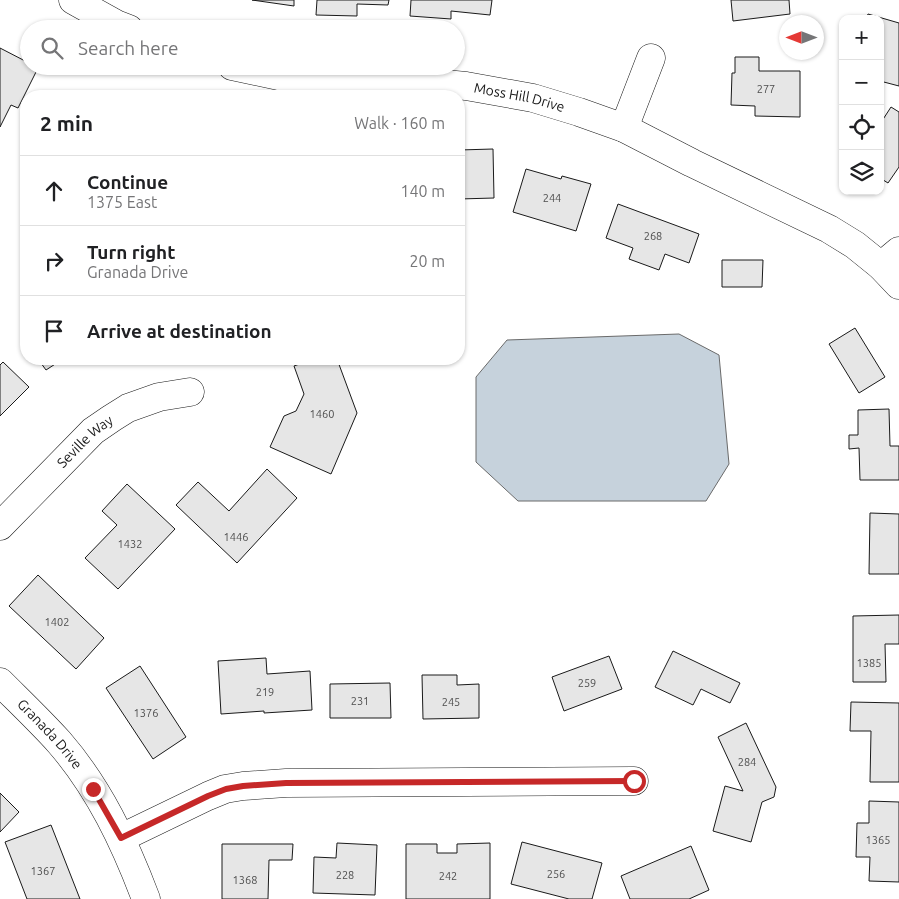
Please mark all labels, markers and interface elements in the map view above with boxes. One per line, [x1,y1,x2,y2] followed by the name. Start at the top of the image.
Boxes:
[779,15,824,60] north arrow
[839,15,884,195] map controls
[839,15,884,60] button: +
[20,20,465,75] search box
[38,34,66,62] icon: search
[78,37,178,59] text: Search here
[839,60,884,105] button: −
[473,80,567,115] street label: Moss Hill Drive
[757,83,775,95] house number: 277
[839,105,884,150] button: locate
[40,111,93,135] text: 2 min
[354,114,445,132] text: Walk · 160 m
[839,150,884,195] button: layers
[87,171,168,193] text: Continue
[40,177,68,205] icon: ahead
[400,182,445,200] text: 140 m
[543,192,561,204] house number: 244
[87,193,157,211] text: 1375 East
[644,230,662,242] house number: 268
[87,241,175,263] text: Turn right
[40,247,68,275] icon: right
[409,252,445,270] text: 20 m
[87,263,188,281] text: Granada Drive
[40,317,68,345] icon: arrive
[87,320,272,342] text: Arrive at destination
[310,408,334,420] house number: 1460
[54,412,116,471] street label: Seville Way
[224,531,248,543] house number: 1446
[118,538,142,550] house number: 1432
[45,616,69,628] house number: 1402
[857,657,881,669] house number: 1385
[578,677,596,689] house number: 259
[256,686,274,698] house number: 219
[351,695,369,707] house number: 231
[14,696,85,772] street label: Granada Drive
[442,696,460,708] house number: 245
[134,707,158,719] house number: 1376
[738,756,756,768] house number: 284
[623,770,646,793] route start
[82,778,105,801] route end
[866,834,890,846] house number: 1365
[31,865,55,877] house number: 1367
[547,868,565,880] house number: 256
[336,869,354,881] house number: 228
[439,870,457,882] house number: 242
[233,874,257,886] house number: 1368

